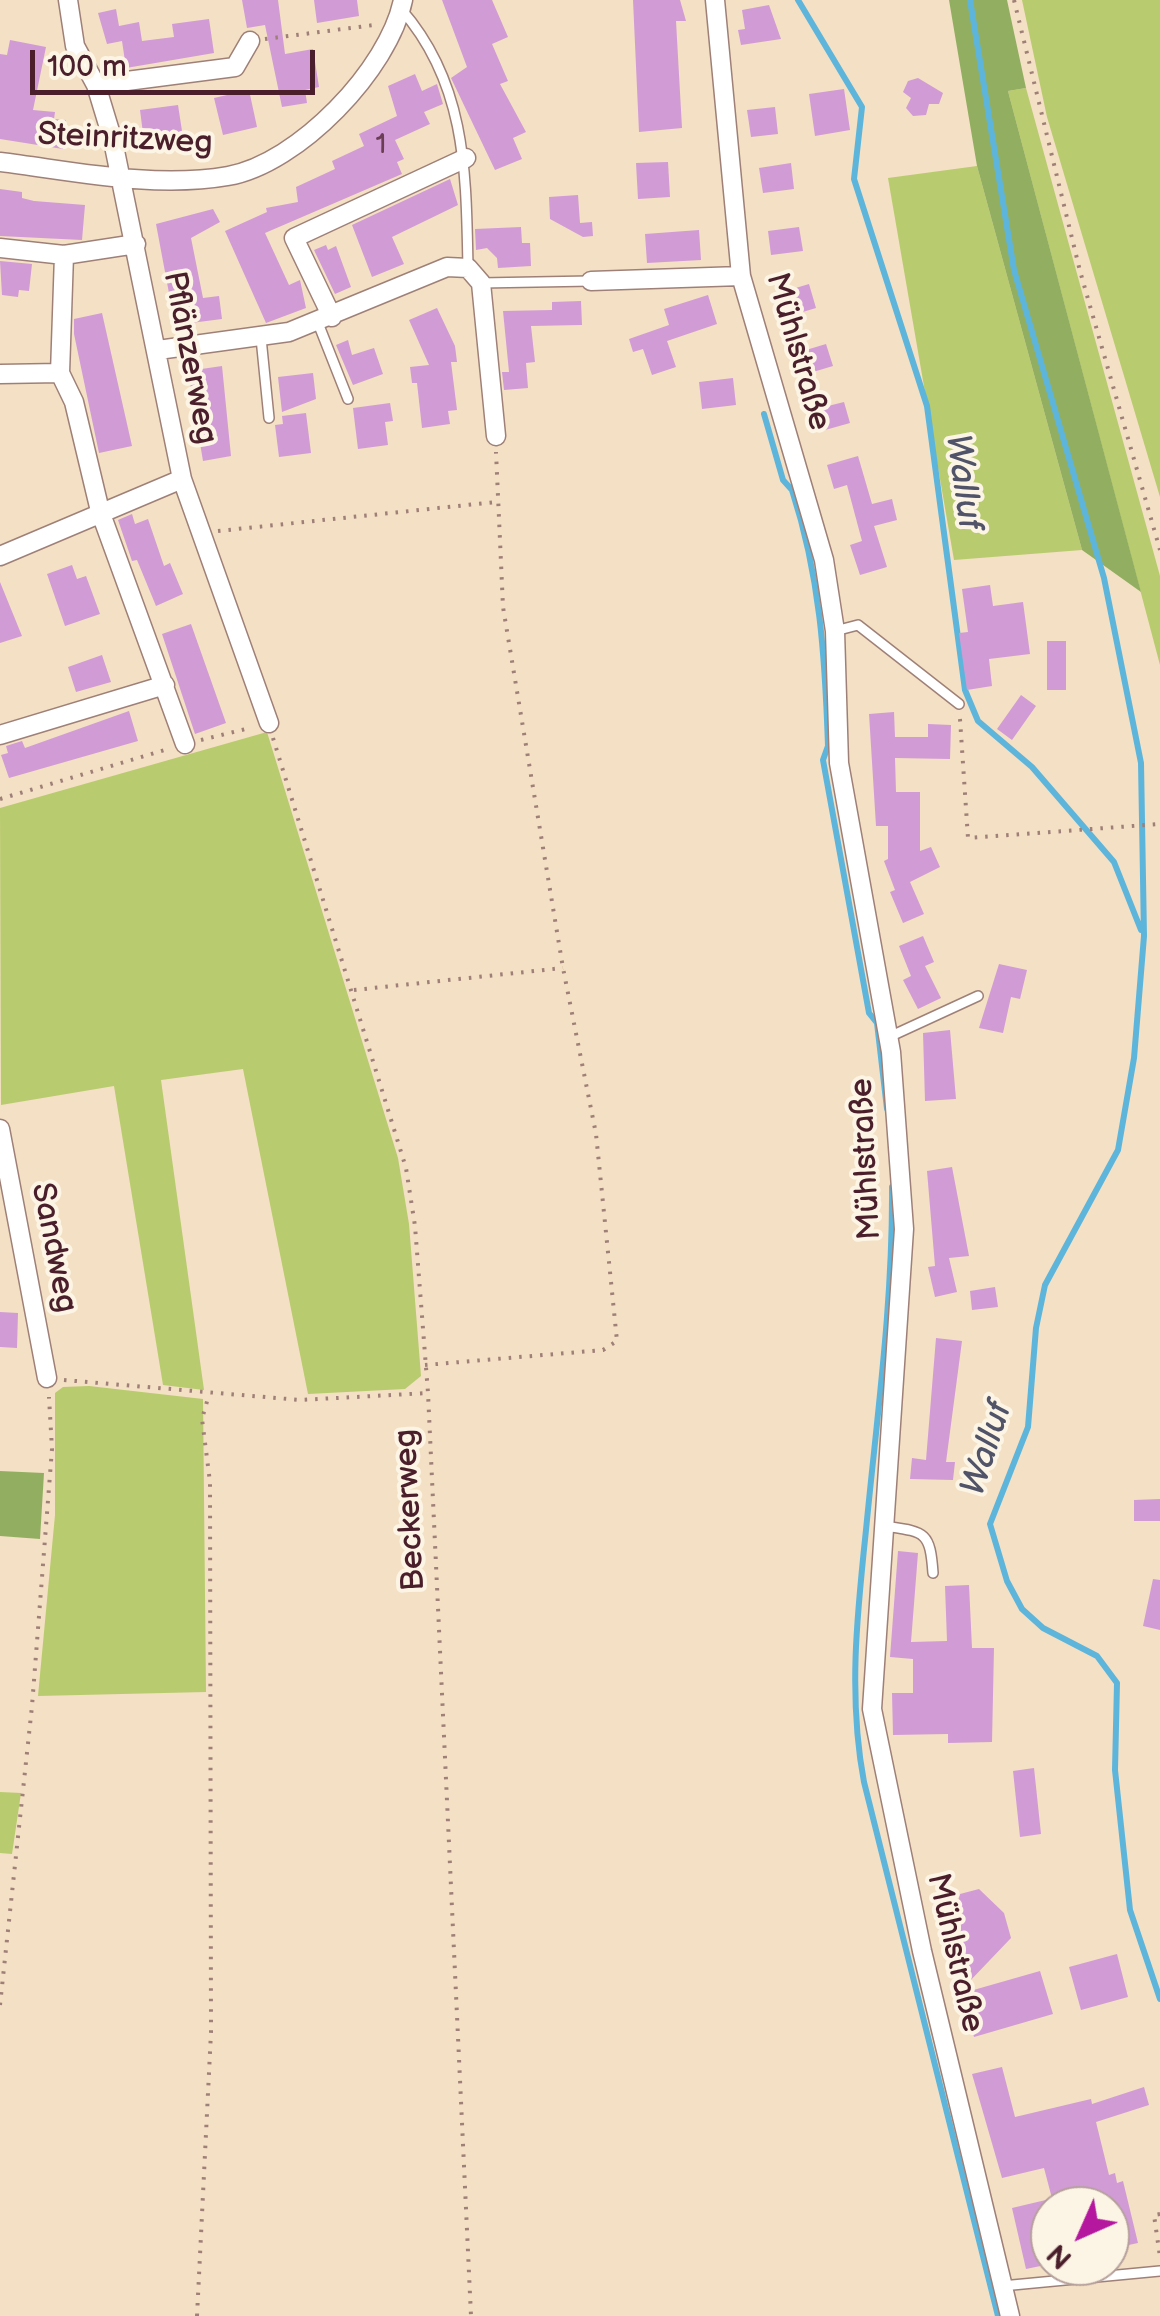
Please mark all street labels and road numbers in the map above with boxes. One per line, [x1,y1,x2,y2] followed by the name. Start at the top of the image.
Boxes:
[36,116,214,164] street label: Steinritzweg
[153,268,225,448] street label: Pflänzerweg
[756,269,838,435] street label: Mühlstraße
[844,1077,890,1241] street label: Mühlstraße
[22,1180,84,1316] street label: Sandweg
[388,1428,434,1592] street label: Beckerweg
[917,1870,991,2036] street label: Mühlstraße

